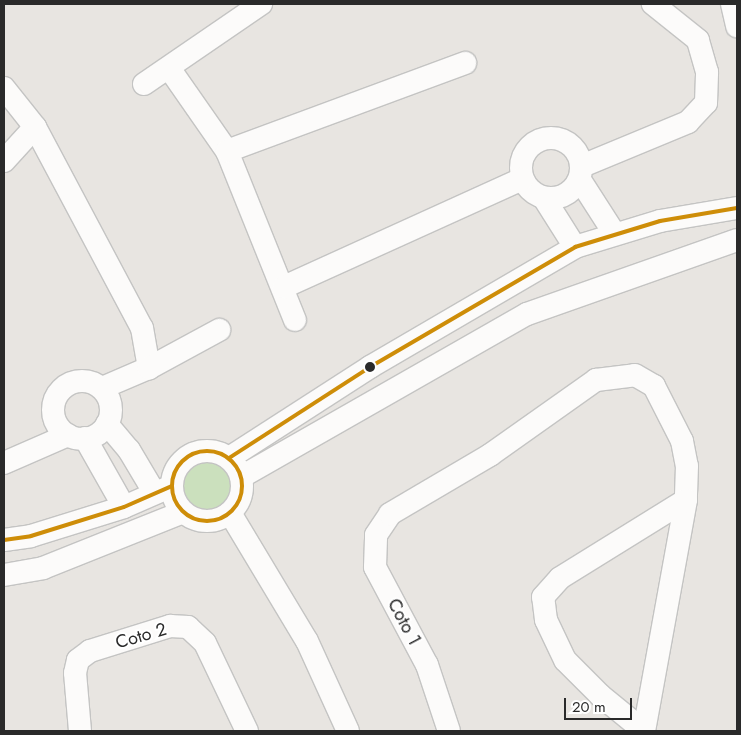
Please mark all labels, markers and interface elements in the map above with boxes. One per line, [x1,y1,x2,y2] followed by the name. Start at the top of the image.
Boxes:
[365,362,375,372] unlabelled marker
[383,595,425,649] street label: Coto 1
[113,618,169,654] street label: Coto 2
[566,688,634,720] scale bar
[572,696,606,718] text: 20 m

